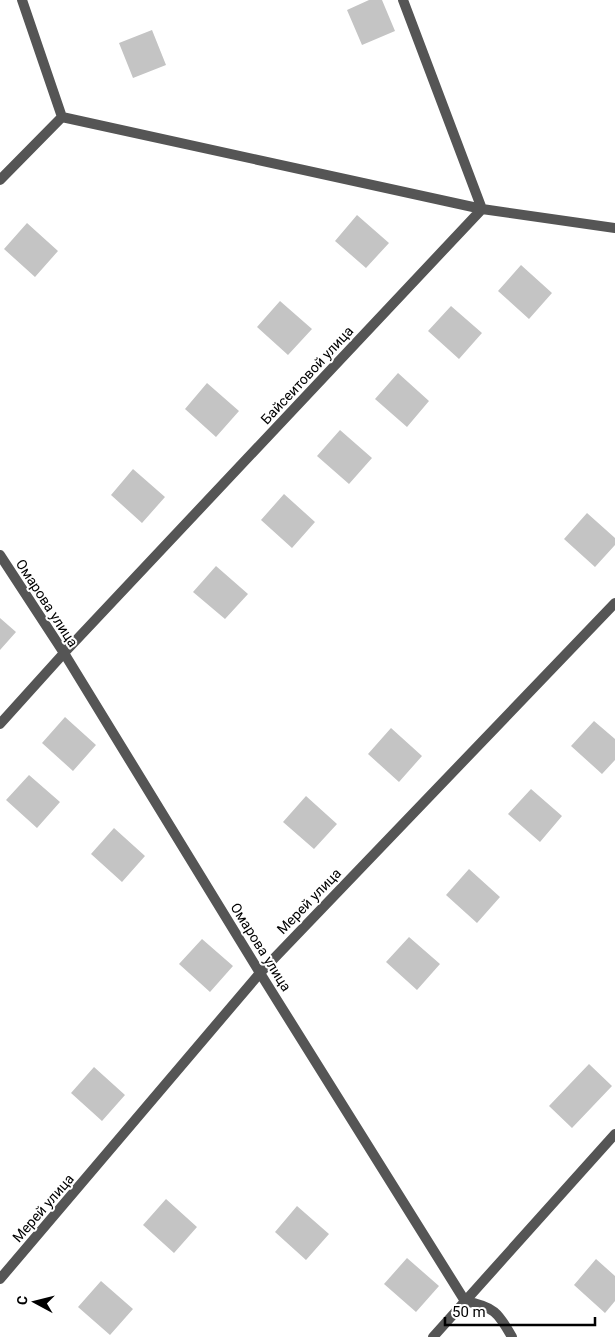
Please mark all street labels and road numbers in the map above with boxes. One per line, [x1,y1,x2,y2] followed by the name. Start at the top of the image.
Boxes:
[258,323,356,427] street label: Байсеитовой улица
[13,556,81,650] street label: Омарова улица
[274,865,344,937] street label: Мерей улица
[227,900,295,994] street label: Омарова улица
[9,1171,77,1245] street label: Мерей улица

